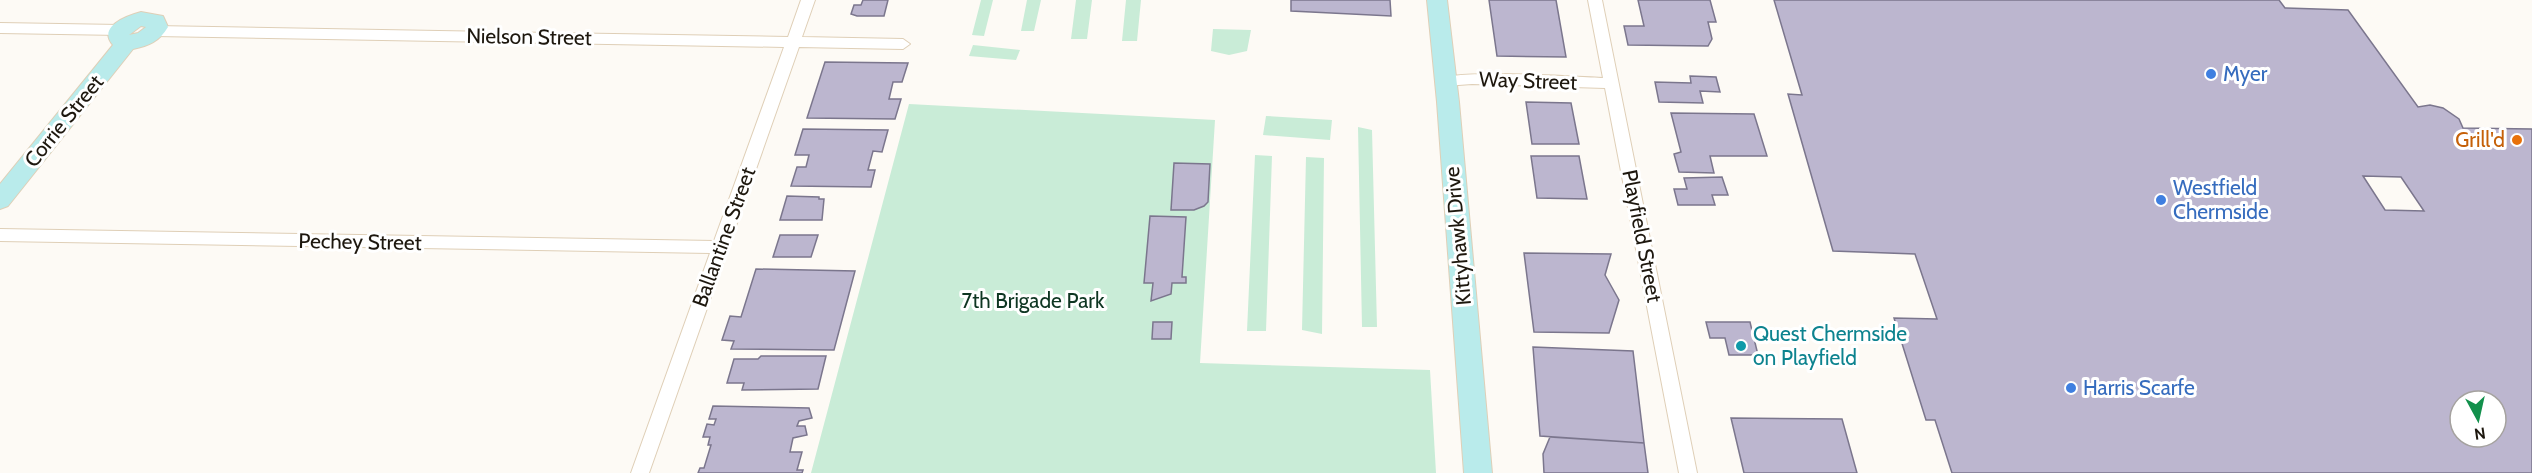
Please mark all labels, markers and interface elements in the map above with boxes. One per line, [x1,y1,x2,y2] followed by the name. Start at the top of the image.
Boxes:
[466,23,592,50] street label: Nielson Street
[2223,61,2268,86] place label: Myer
[1479,66,1577,95] street label: Way Street
[2204,67,2218,81] marker: Myer
[19,70,108,172] street label: Corrie Street
[2455,127,2505,152] place label: Grill'd
[2510,133,2524,147] marker: Grill'd
[687,164,760,310] street label: Ballantine Street
[1439,165,1476,307] street label: Kittyhawk Drive
[1617,168,1668,304] street label: Playfield Street
[2173,175,2269,224] place label: Westfield Chermside
[2154,193,2168,207] marker: Westfield Chermside
[298,228,422,255] street label: Pechey Street
[962,288,1105,313] park label: 7th Brigade Park
[1753,321,1907,370] place label: Quest Chermside on Playfield
[1734,339,1748,353] marker: Quest Chermside on Playfield
[2083,375,2195,400] place label: Harris Scarfe
[2064,381,2078,395] marker: Harris Scarfe
[2448,389,2508,449] north arrow
[2473,423,2487,444] text: N

